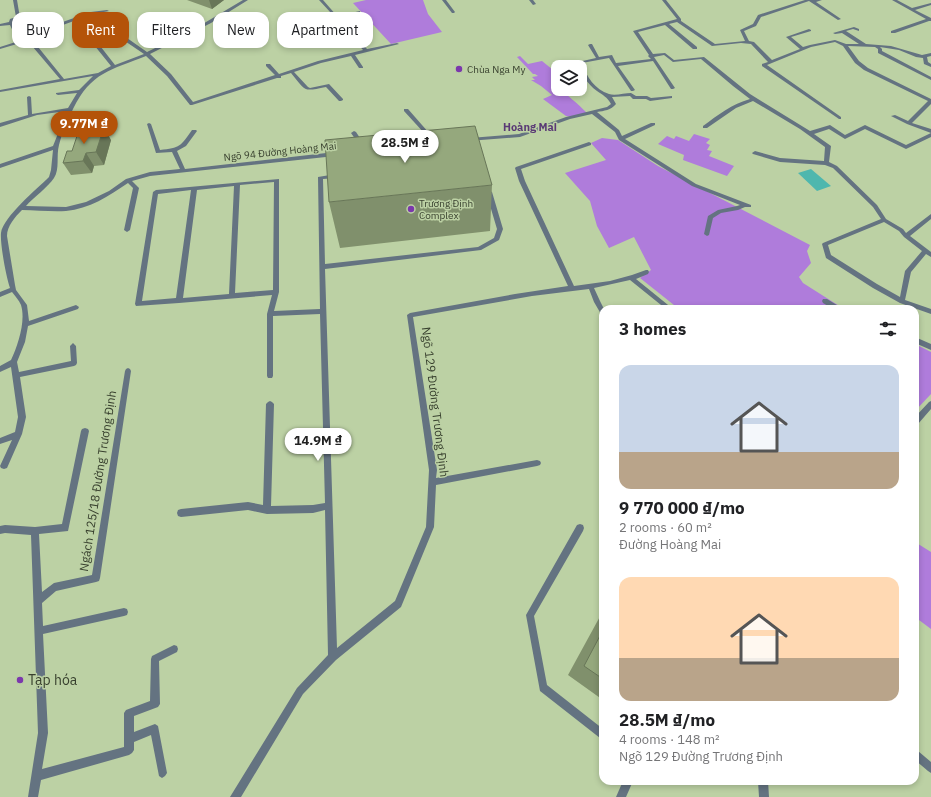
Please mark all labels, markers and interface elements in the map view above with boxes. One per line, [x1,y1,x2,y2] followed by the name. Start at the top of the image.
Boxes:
[12,12,64,48] chip: Buy
[72,12,129,48] chip: Rent
[137,12,205,48] chip: Filters
[213,12,269,48] chip: New
[277,12,373,48] chip: Apartment
[551,60,587,96] map controls
[551,60,587,96] button: layers
[467,63,525,76] place label: Chùa Nga My
[454,64,464,74] marker: Chùa Nga My
[47,111,121,145] pin: 9.77M ₫
[60,115,108,132] text: 9.77M ₫
[503,120,557,134] district label: Hoàng Mai
[368,130,442,164] pin: 28.5M ₫
[381,134,429,151] text: 28.5M ₫
[223,139,337,164] street label: Ngõ 94 Đường Hoàng Mai
[419,197,473,222] place label: Trương Định Complex
[406,204,416,214] marker: Trương Định Complex
[619,318,686,340] text: 3 homes
[877,318,899,340] icon: filters
[419,326,452,478] street label: Ngõ 129 Đường Trương Định
[76,389,119,572] street label: Ngách 125/18 Đường Trương Định
[723,391,795,463] icon: home
[281,428,355,462] pin: 14.9M ₫
[294,432,342,449] text: 14.9M ₫
[619,497,745,519] text: 9 770 000 ₫/mo
[619,519,712,536] text: 2 rooms · 60 m²
[619,536,721,553] text: Đường Hoàng Mai
[723,603,795,675] icon: home
[28,671,78,689] place label: Tạp hóa
[15,675,25,685] marker: Tạp hóa
[619,709,715,731] text: 28.5M ₫/mo
[619,731,720,748] text: 4 rooms · 148 m²
[619,748,783,765] text: Ngõ 129 Đường Trương Định

